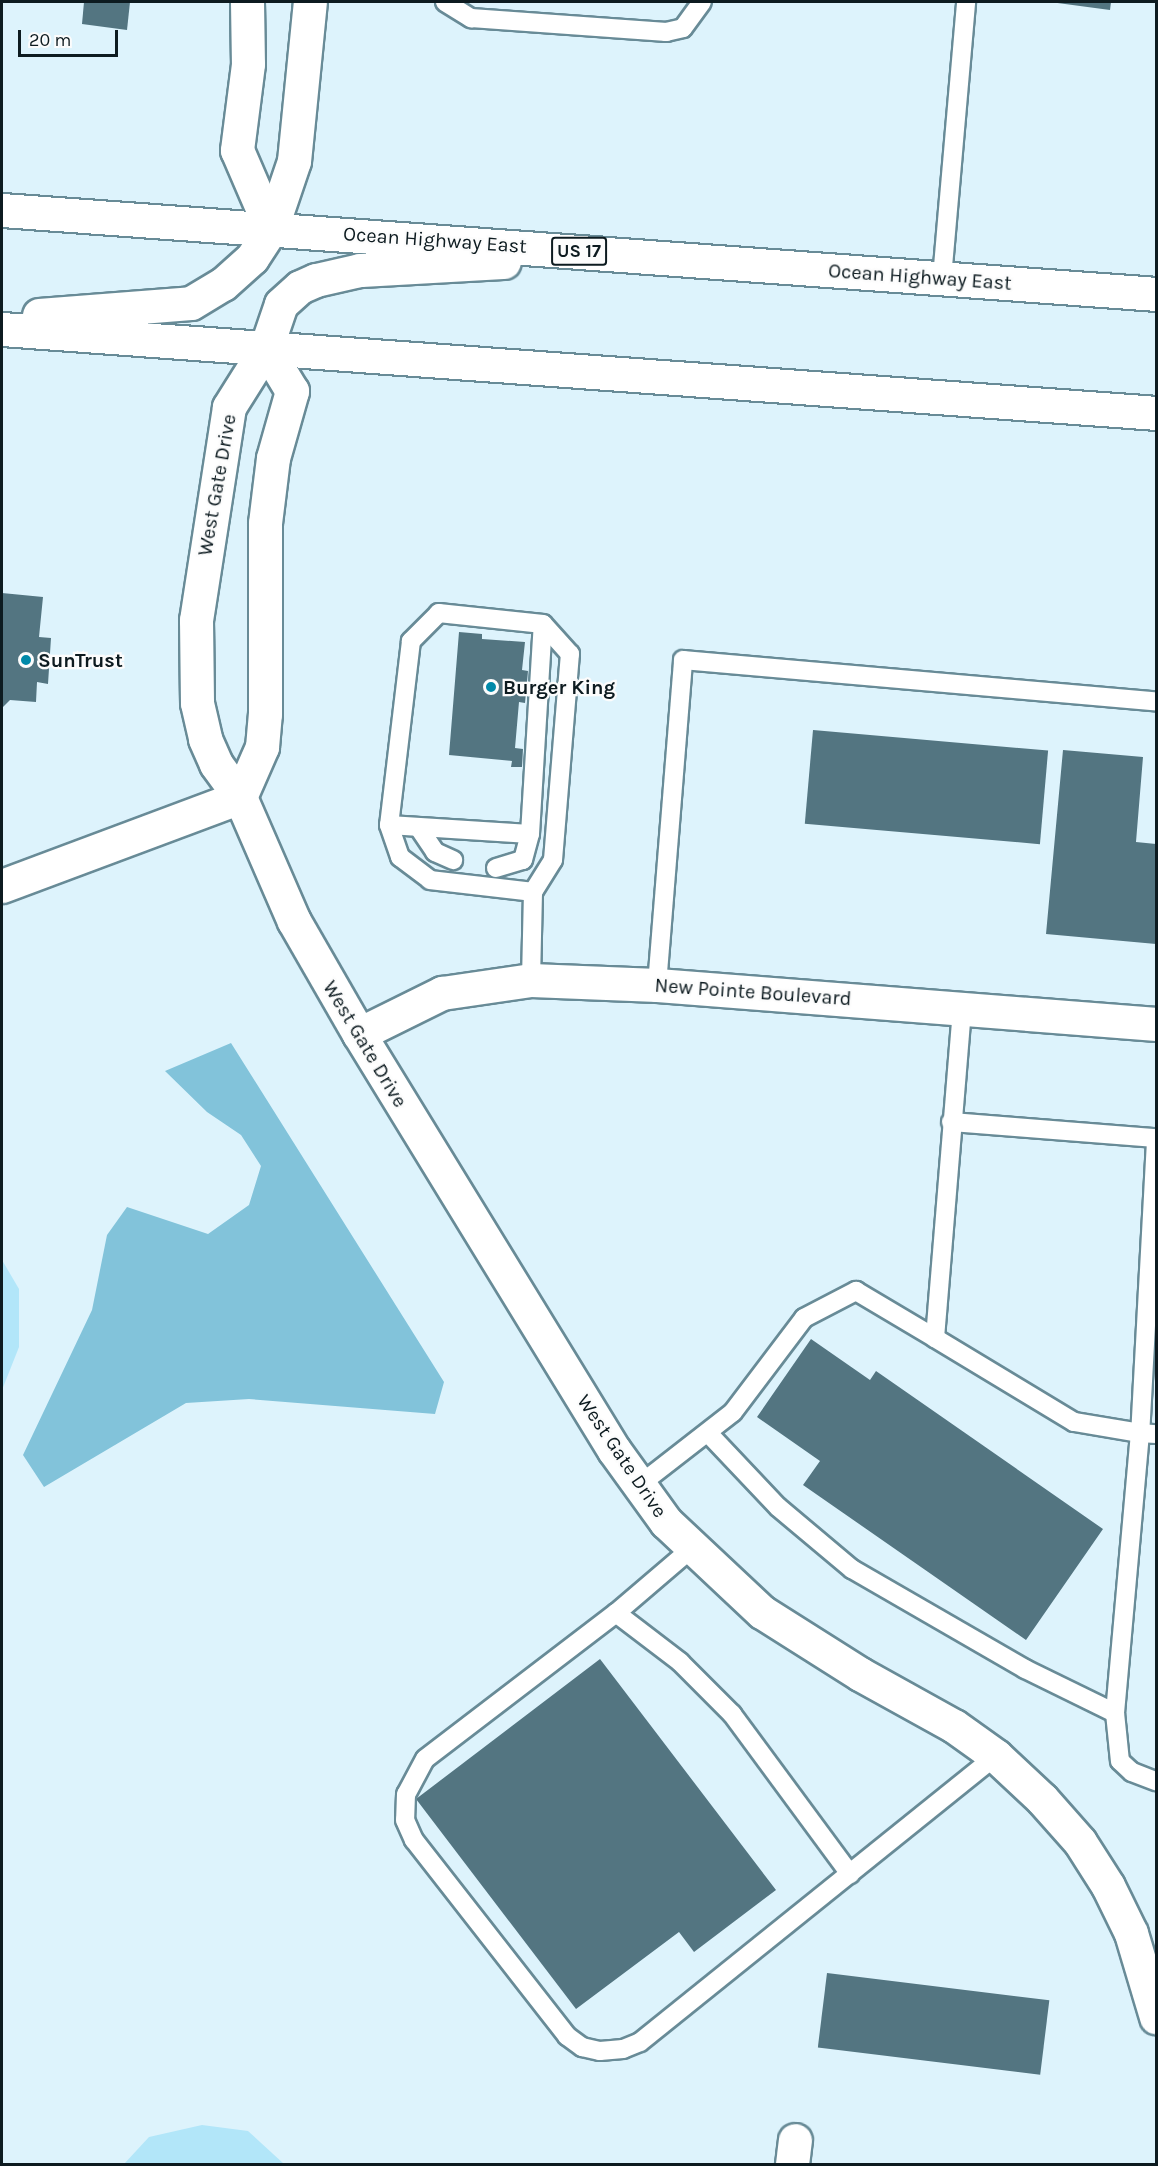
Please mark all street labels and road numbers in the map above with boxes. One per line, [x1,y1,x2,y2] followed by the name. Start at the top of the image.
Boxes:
[342,222,528,258] street label: Ocean Highway East
[550,236,608,266] road number: US 17
[827,259,1013,295] street label: Ocean Highway East
[193,412,241,558] street label: West Gate Drive
[654,973,852,1011] street label: New Pointe Boulevard
[318,976,412,1112] street label: West Gate Drive
[572,1390,672,1522] street label: West Gate Drive

